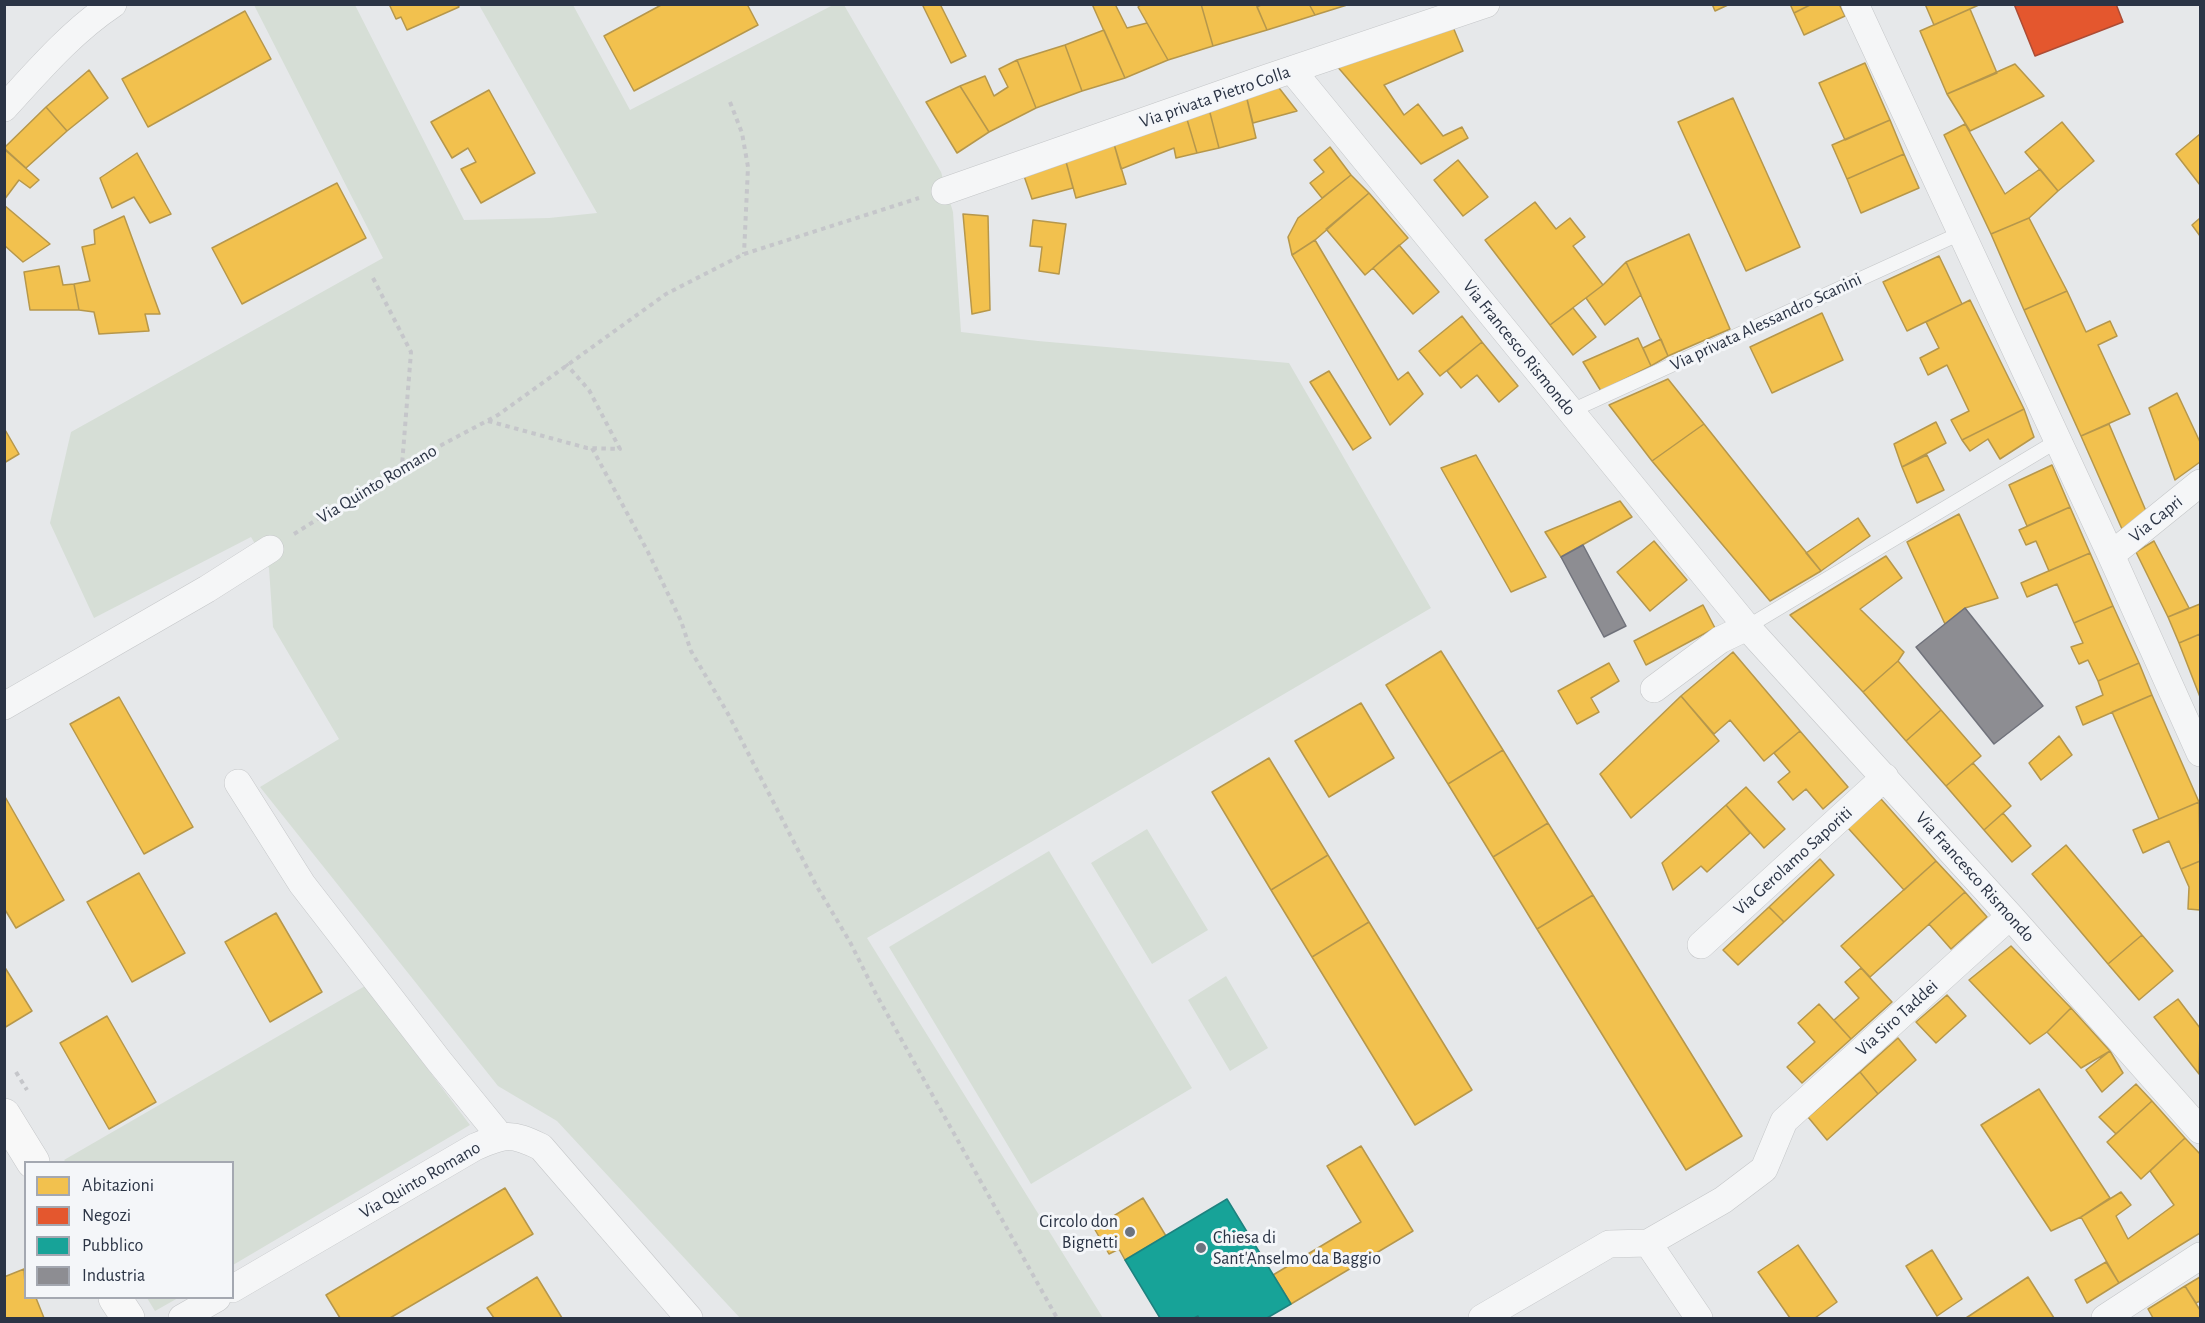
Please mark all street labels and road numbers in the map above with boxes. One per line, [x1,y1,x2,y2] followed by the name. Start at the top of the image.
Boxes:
[1137,61,1293,133] street label: Via privata Pietro Colla
[1667,268,1865,376] street label: Via privata Alessandro Scanini
[1458,276,1580,420] street label: Via Francesco Rismondo
[313,440,441,528] street label: Via Quinto Romano
[2125,491,2187,547] street label: Via Capri
[1729,802,1857,920] street label: Via Gerolamo Saporiti
[1911,807,2039,947] street label: Via Francesco Rismondo
[1851,975,1943,1061] street label: Via Siro Taddei
[356,1137,484,1223] street label: Via Quinto Romano

